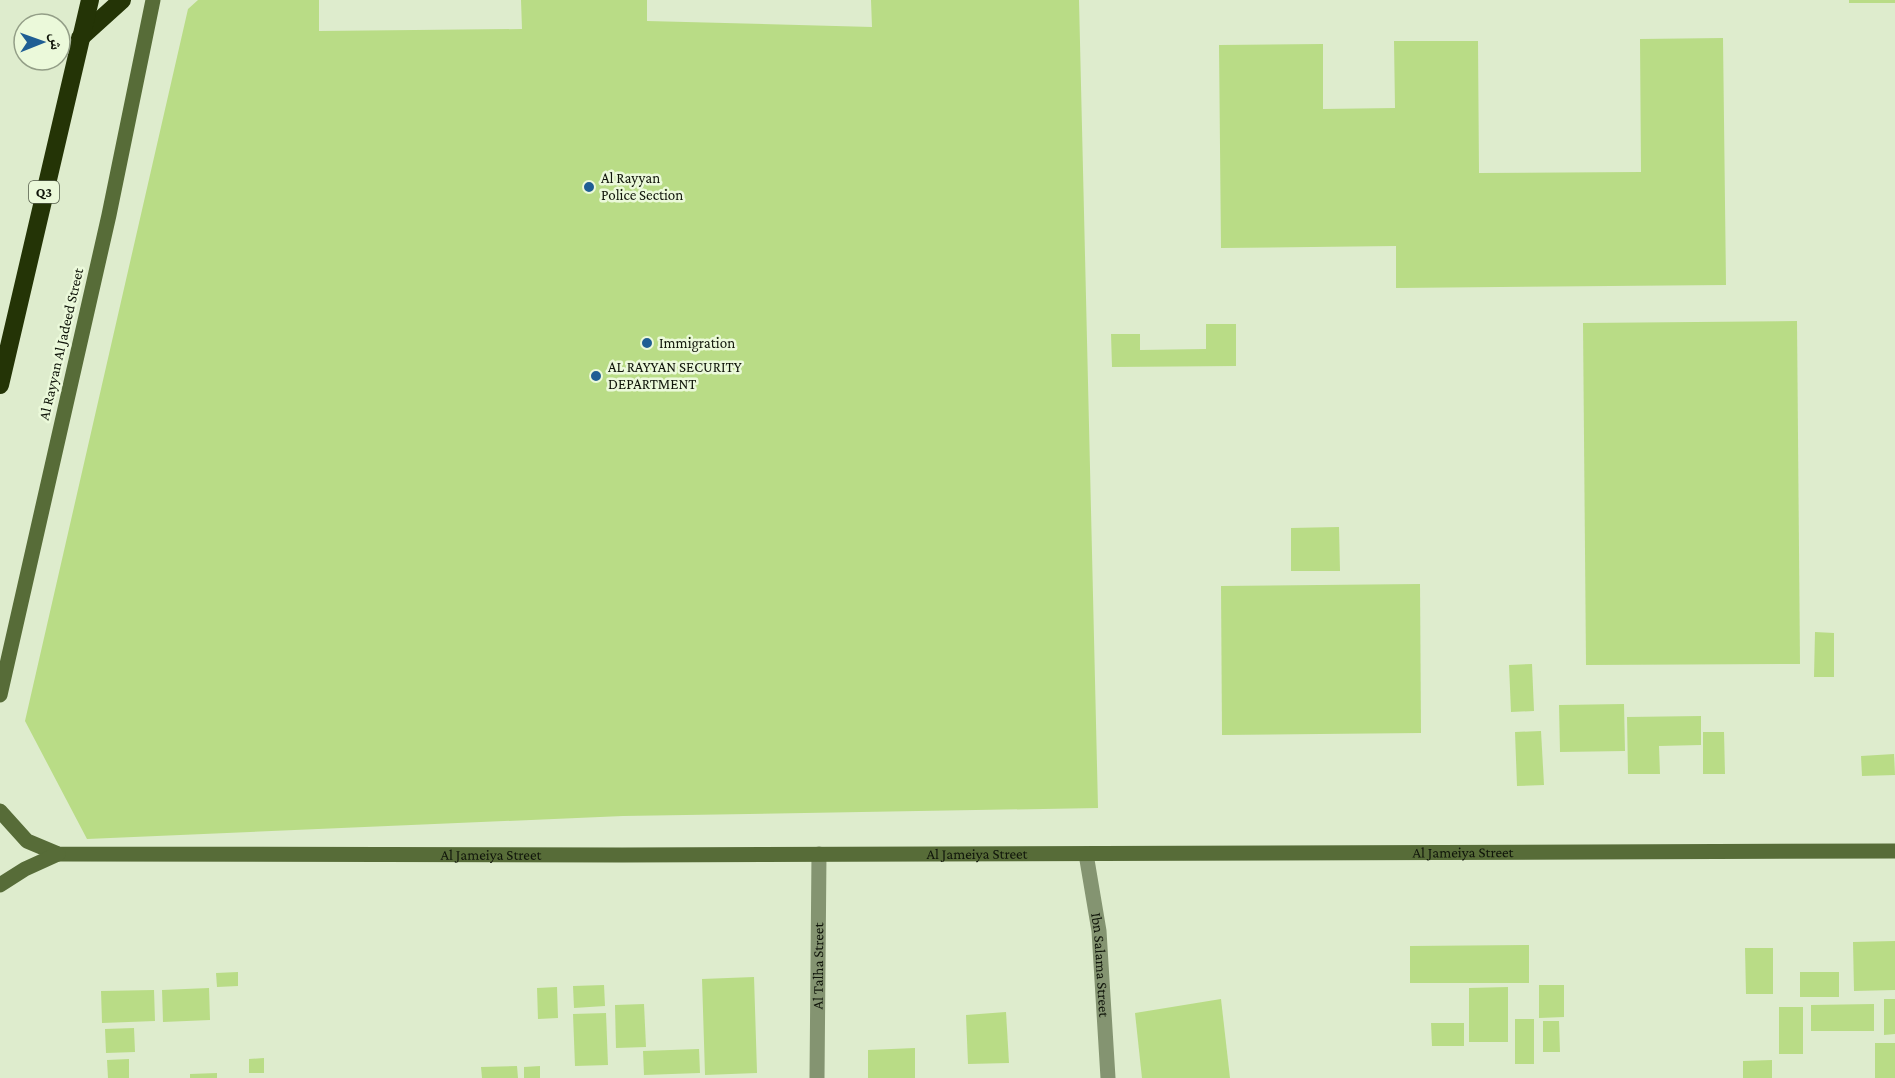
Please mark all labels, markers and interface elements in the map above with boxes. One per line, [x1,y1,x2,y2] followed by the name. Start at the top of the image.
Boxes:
[12,12,72,72] north arrow
[47,33,65,50] text: ش
[601,170,683,203] place label: Al Rayyan Police Section
[582,180,596,194] marker: Al Rayyan Police Section
[29,181,59,203] road number: Q3
[36,265,88,422] street label: Al Rayyan Al Jadeed Street
[659,335,735,352] place label: Immigration
[640,336,654,350] marker: Immigration
[608,359,742,392] place label: AL RAYYAN SECURITY DEPARTMENT
[589,369,603,383] marker: AL RAYYAN SECURITY DEPARTMENT
[1412,844,1515,861] street label: Al Jameiya Street
[926,846,1029,863] street label: Al Jameiya Street
[440,847,543,864] street label: Al Jameiya Street
[1088,911,1112,1019] street label: Ibn Salama Street
[810,921,826,1010] street label: Al Talha Street

